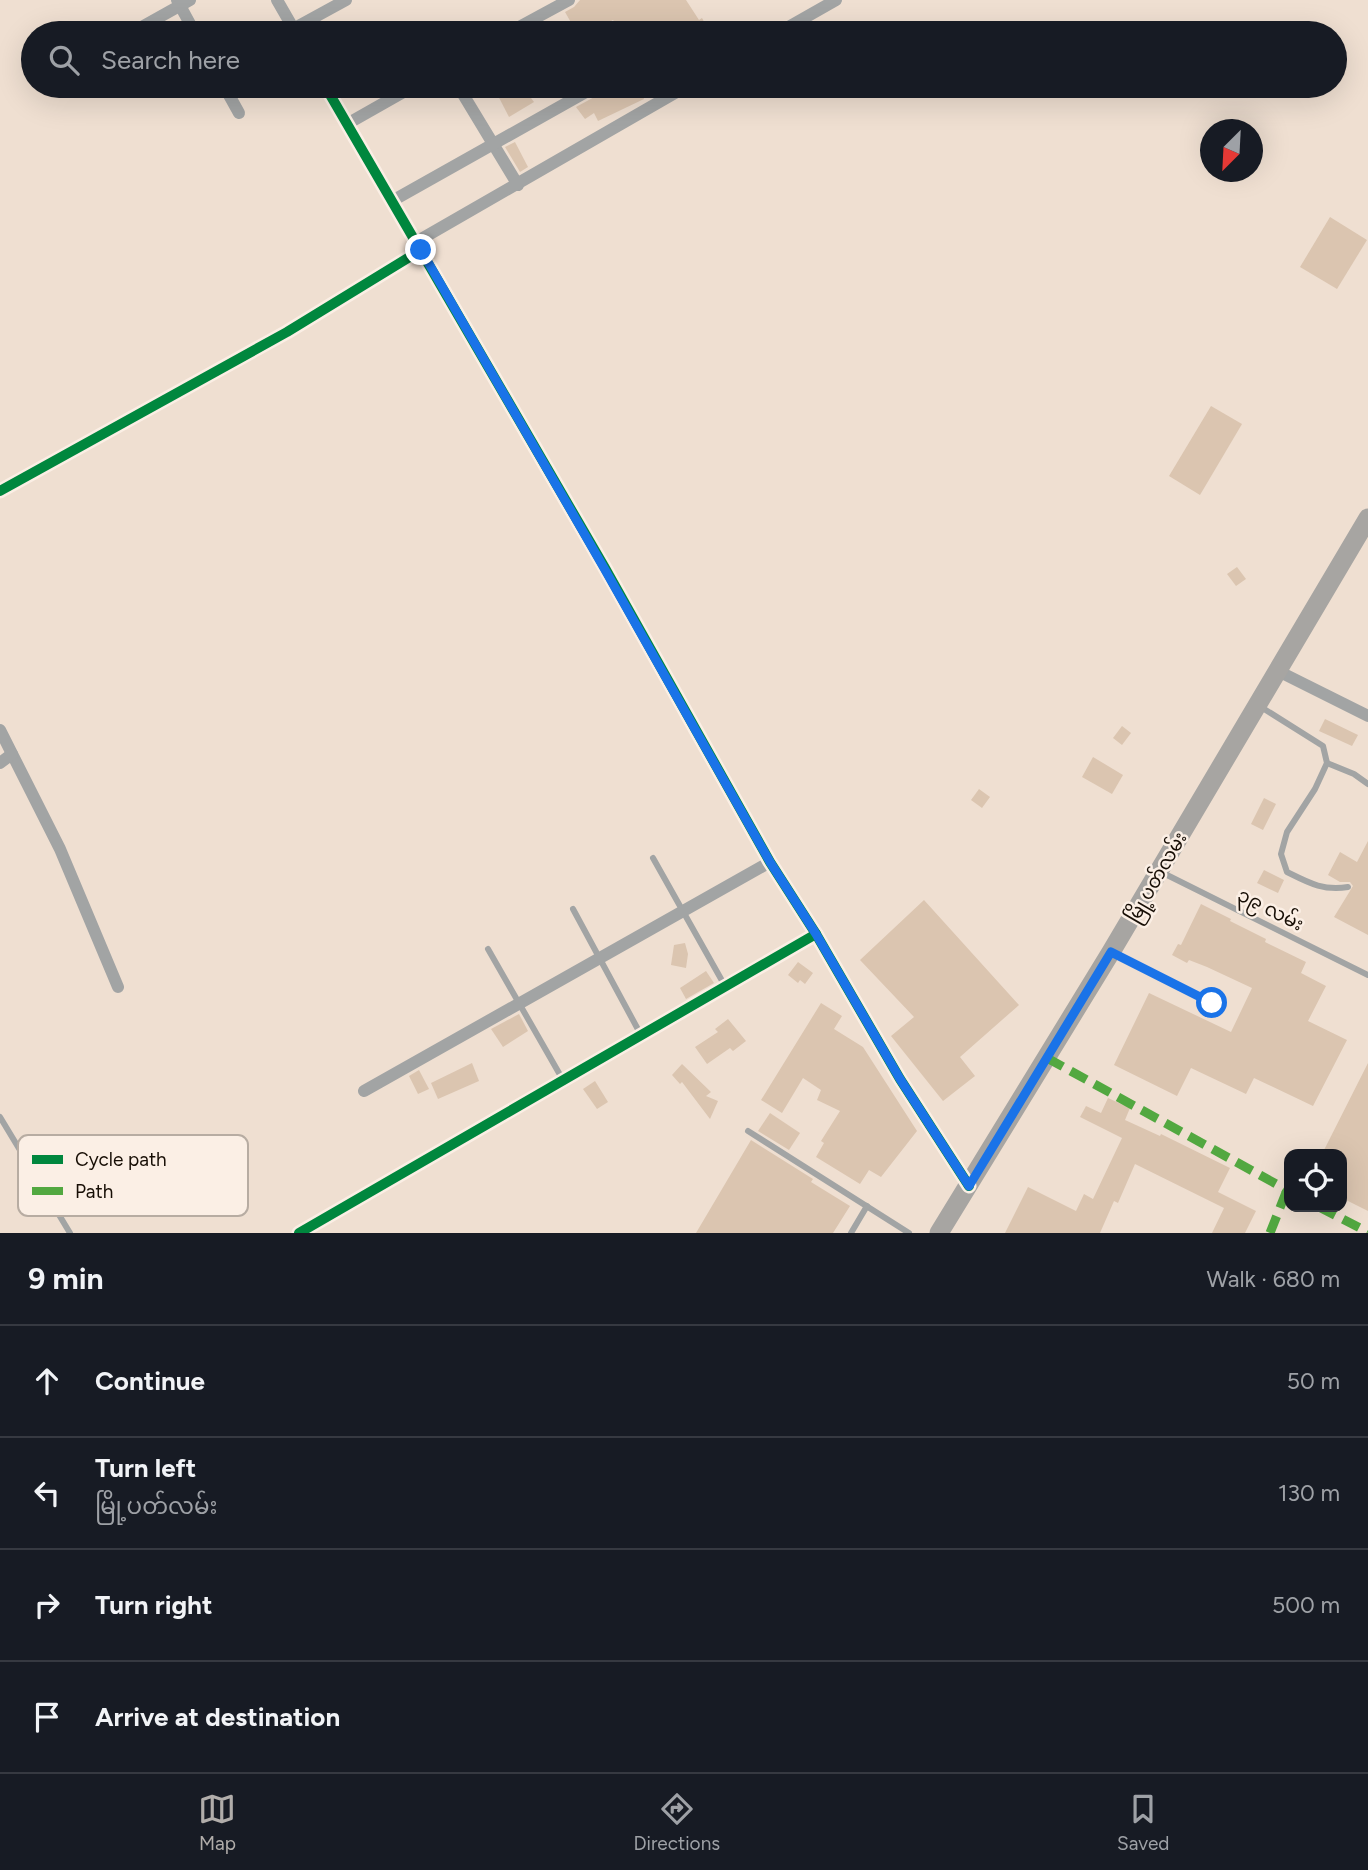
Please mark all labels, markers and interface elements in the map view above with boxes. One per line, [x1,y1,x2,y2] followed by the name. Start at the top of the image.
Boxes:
[21,21,1347,98] search box
[45,41,83,79] icon: search
[101,44,240,76] text: Search here
[1200,119,1263,182] north arrow
[405,234,436,265] route end
[1119,826,1195,929] street label: မြို့ပတ်လမ်း
[1232,880,1309,939] street label: ၃၉ လမ်း
[1196,987,1227,1018] route start
[18,1135,248,1216] legend
[75,1148,167,1171] text: Cycle path
[1284,1149,1347,1212] map controls
[1284,1149,1347,1212] button: locate
[75,1180,113,1203] text: Path
[28,1260,104,1297] text: 9 min
[1207,1265,1340,1293] text: Walk · 680 m
[28,1362,66,1400] icon: ahead
[95,1365,205,1397] text: Continue
[1287,1367,1340,1395] text: 50 m
[95,1452,196,1484] text: Turn left
[28,1474,66,1512] icon: left
[1278,1479,1340,1507] text: 130 m
[95,1492,217,1520] text: မြို့ပတ်လမ်း
[28,1586,66,1624] icon: right
[95,1589,212,1621] text: Turn right
[1272,1591,1340,1619] text: 500 m
[28,1698,66,1736] icon: arrive
[95,1701,340,1733] text: Arrive at destination
[198,1790,236,1855] tab: Map
[633,1790,720,1855] tab: Directions
[1117,1790,1169,1855] tab: Saved

